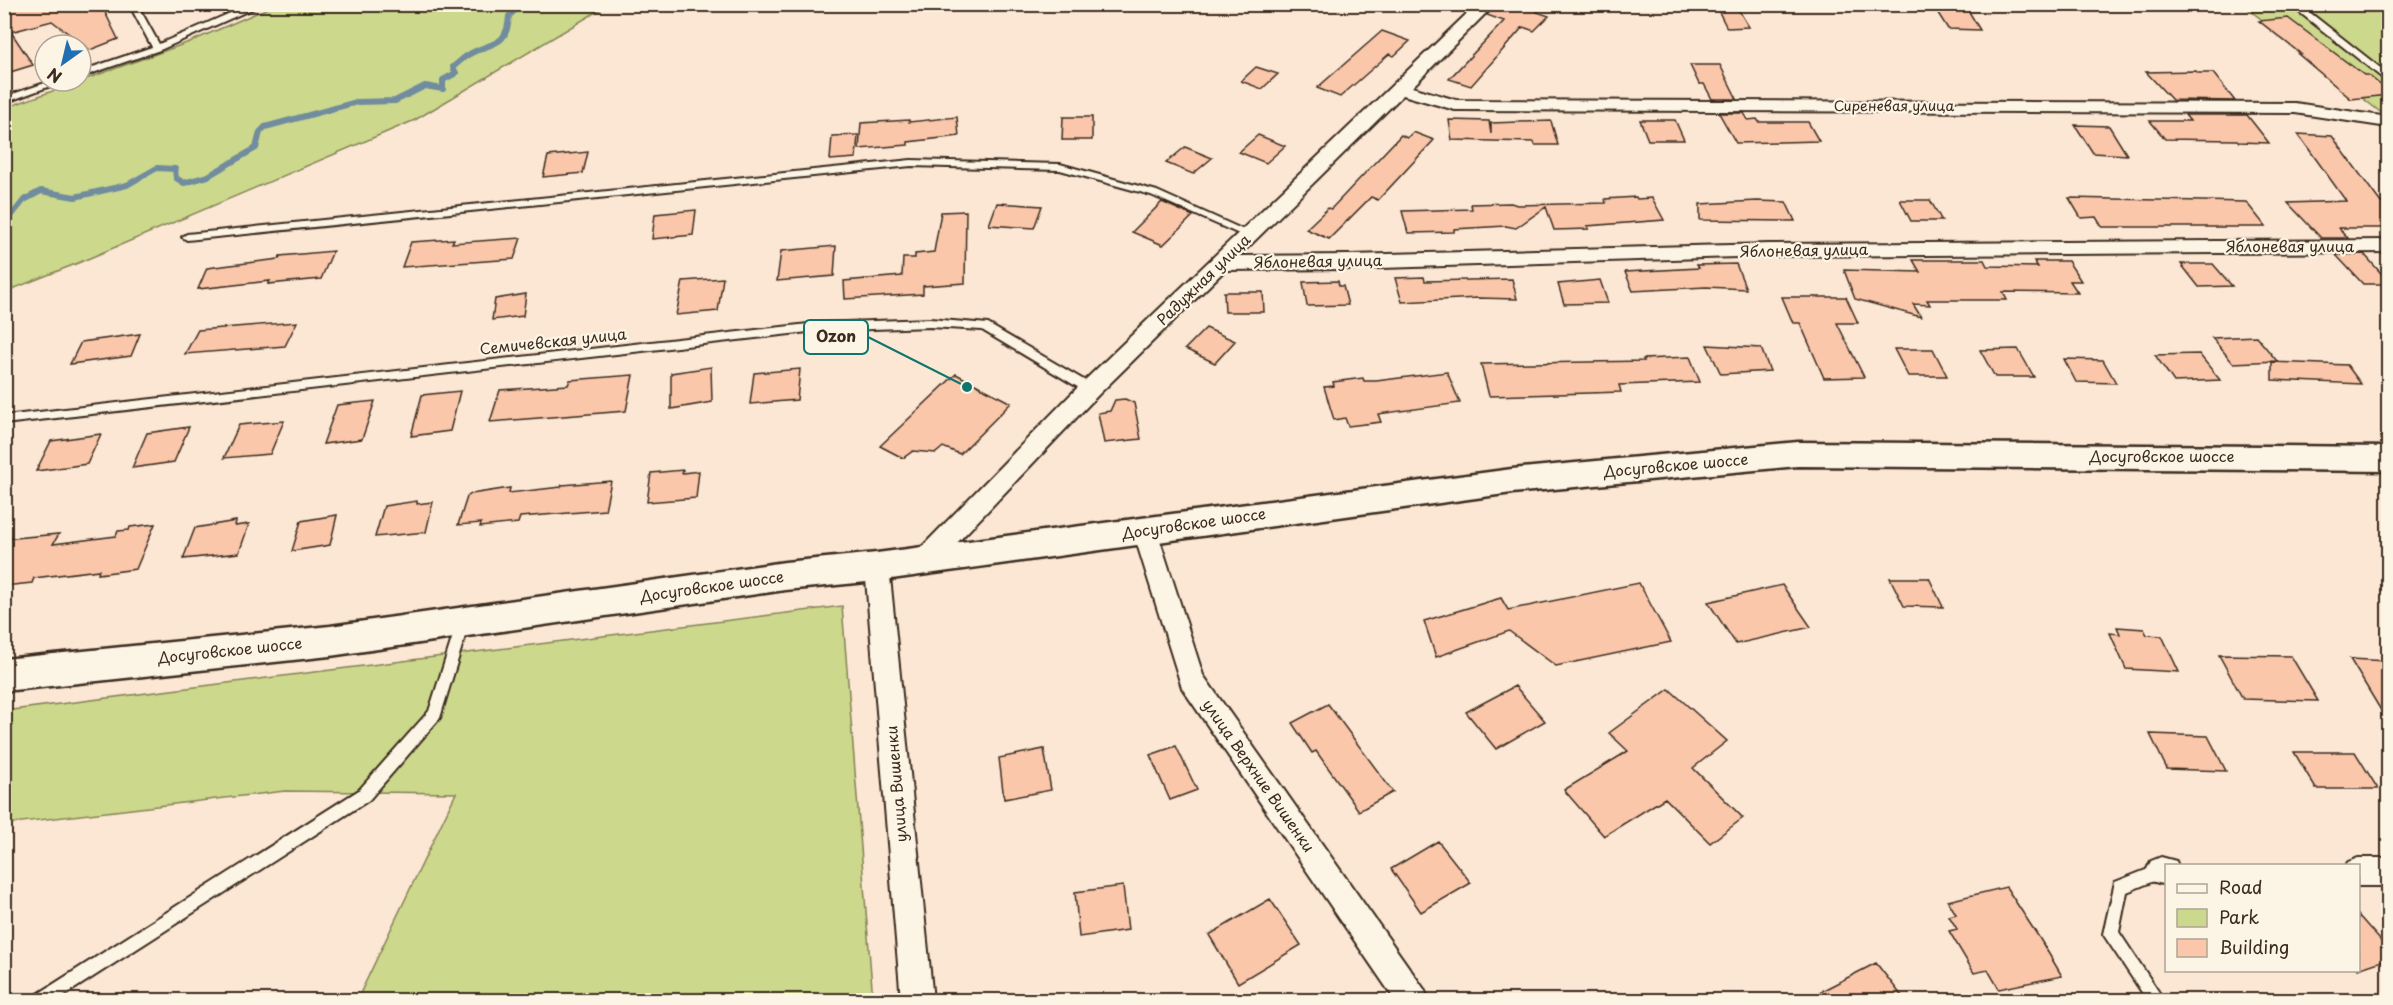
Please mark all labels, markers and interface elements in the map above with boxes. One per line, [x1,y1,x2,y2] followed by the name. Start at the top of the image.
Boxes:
[33,33,93,93] north arrow
[42,63,66,90] text: N
[1834,95,1954,116] street label: Сиреневая улица
[1151,228,1256,330] street label: Радужная улица
[2226,234,2355,257] street label: Яблоневая улица
[1740,237,1869,262] street label: Яблоневая улица
[1254,248,1383,273] street label: Яблоневая улица
[804,320,868,354] callout: Ozon
[478,321,628,360] street label: Семичевская улица
[816,323,856,347] text: Ozon
[2089,444,2235,467] street label: Досуговское шоссе
[1602,447,1749,482] street label: Досуговское шоссе
[1119,501,1267,544] street label: Досуговское шоссе
[637,564,785,607] street label: Досуговское шоссе
[156,630,303,669] street label: Досуговское шоссе
[1198,694,1321,856] street label: улица Верхние Вишенки
[879,725,912,843] street label: улица Вишенки
[2165,864,2360,972] legend
[2219,873,2263,900] text: Road
[2219,903,2259,930] text: Park
[2219,933,2289,960] text: Building

